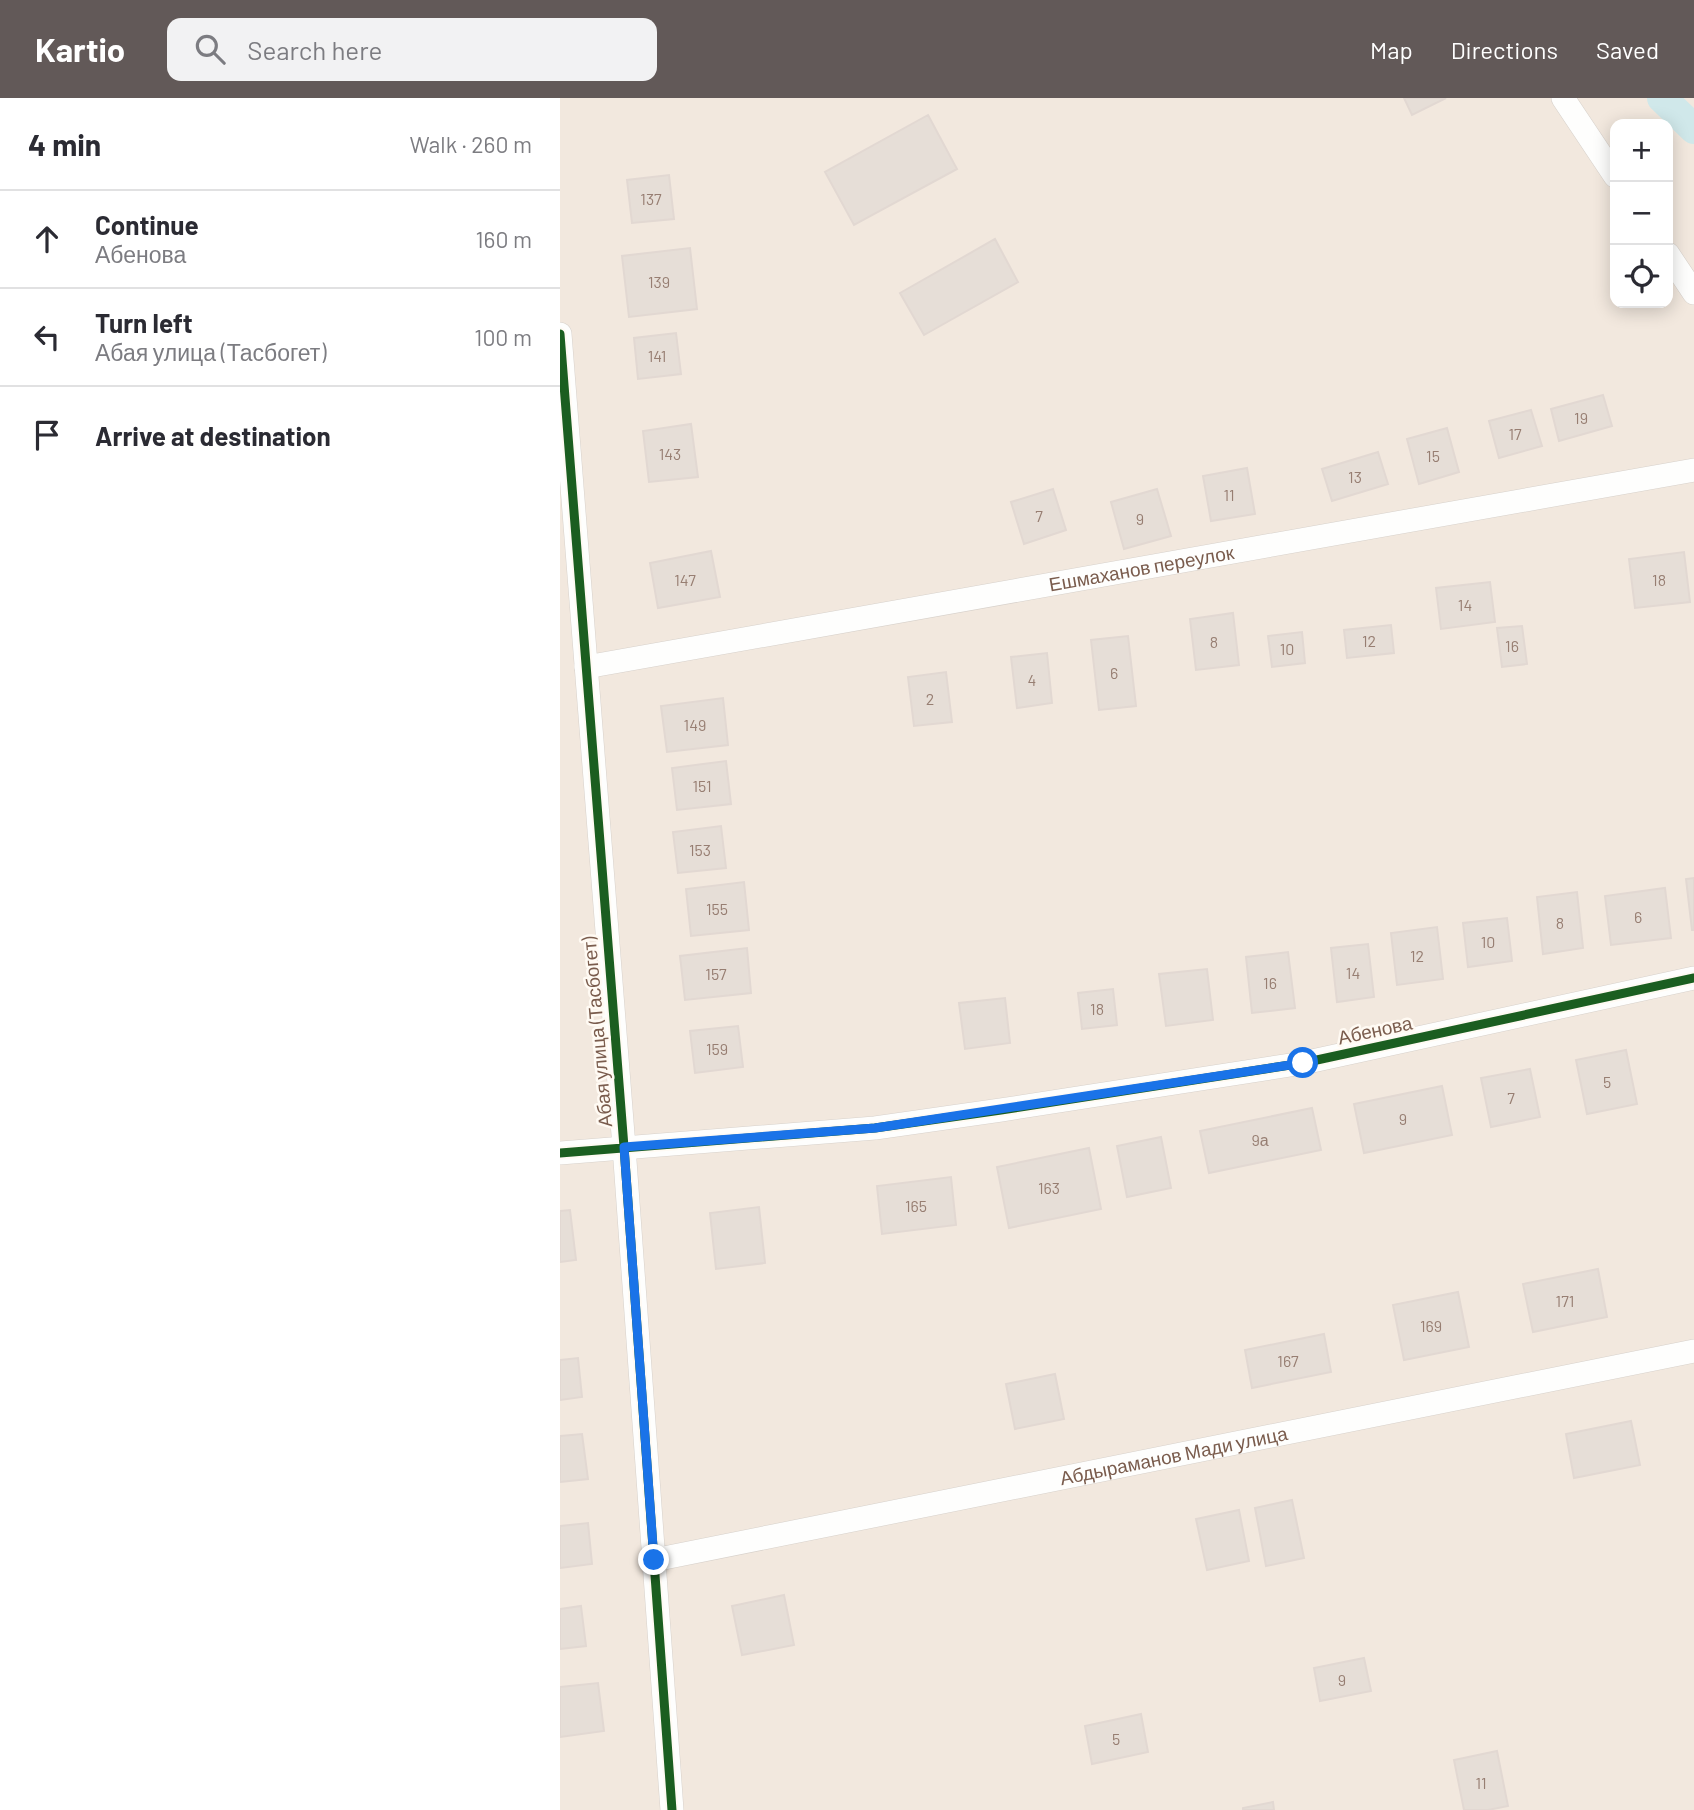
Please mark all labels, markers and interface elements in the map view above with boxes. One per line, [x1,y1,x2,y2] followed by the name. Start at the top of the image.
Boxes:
[167,18,657,81] search box
[35,29,125,69] text: Kartio
[191,30,229,68] icon: search
[247,34,382,65] text: Search here
[1370,35,1413,64] text: Map
[1451,35,1558,64] text: Directions
[1596,35,1659,64] text: Saved
[1610,119,1673,308] map controls
[1610,119,1673,182] button: +
[28,126,101,162] text: 4 min
[410,130,532,158] text: Walk · 260 m
[1610,182,1673,245] button: −
[640,189,662,208] house number: 137
[95,209,199,240] text: Continue
[28,220,66,258] icon: ahead
[475,225,532,253] text: 160 m
[95,240,186,268] text: Абенова
[1610,245,1673,308] button: locate
[648,272,670,291] house number: 139
[95,307,193,338] text: Turn left
[28,318,66,356] icon: left
[474,323,532,351] text: 100 m
[95,338,326,366] text: Абая улица (Тасбогет)
[648,346,666,365] house number: 141
[1574,408,1588,427] house number: 19
[28,416,66,454] icon: arrive
[95,420,331,451] text: Arrive at destination
[1508,424,1522,443] house number: 17
[659,444,681,463] house number: 143
[1426,446,1440,465] house number: 15
[1348,467,1362,486] house number: 13
[1223,485,1235,504] house number: 11
[1035,506,1043,525] house number: 7
[1136,509,1144,528] house number: 9
[1047,540,1236,596] street label: Ешмаханов переулок
[674,570,696,589] house number: 147
[1652,570,1666,589] house number: 18
[1458,595,1472,614] house number: 14
[1362,631,1376,650] house number: 12
[1210,632,1218,651] house number: 8
[1505,636,1519,655] house number: 16
[1280,639,1294,658] house number: 10
[1110,663,1118,682] house number: 6
[1028,670,1036,689] house number: 4
[926,689,934,708] house number: 2
[684,715,706,734] house number: 149
[693,776,711,795] house number: 151
[689,840,711,859] house number: 153
[706,899,728,918] house number: 155
[1634,907,1642,926] house number: 6
[1556,913,1564,932] house number: 8
[1481,932,1495,951] house number: 10
[577,935,616,1128] street label: Абая улица (Тасбогет)
[1410,946,1424,965] house number: 12
[1346,963,1360,982] house number: 14
[705,964,727,983] house number: 157
[1263,973,1277,992] house number: 16
[1090,999,1104,1018] house number: 18
[1336,1010,1415,1049] street label: Абенова
[706,1039,728,1058] house number: 159
[1287,1047,1318,1078] route start
[1603,1072,1611,1091] house number: 5
[1507,1088,1515,1107] house number: 7
[1399,1109,1407,1128] house number: 9
[1251,1130,1269,1149] house number: 9а
[1038,1178,1060,1197] house number: 163
[905,1196,927,1215] house number: 165
[1556,1291,1574,1310] house number: 171
[1420,1316,1442,1335] house number: 169
[1277,1351,1299,1370] house number: 167
[1058,1421,1290,1489] street label: Абдыраманов Мади улица
[638,1544,669,1575] route end
[1338,1670,1346,1689] house number: 9
[1112,1729,1120,1748] house number: 5
[1475,1773,1487,1792] house number: 11

